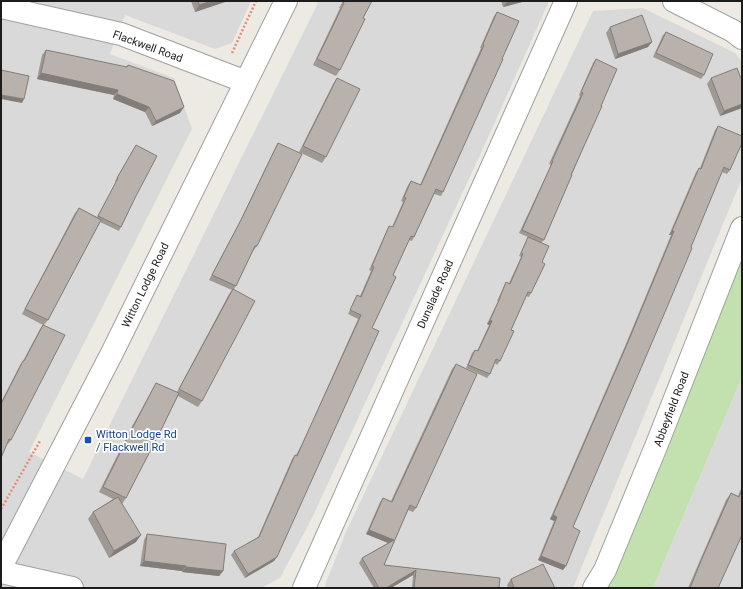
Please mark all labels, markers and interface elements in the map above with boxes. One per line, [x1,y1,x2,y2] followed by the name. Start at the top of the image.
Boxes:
[111,28,185,65] street label: Flackwell Road
[119,241,172,330] street label: Witton Lodge Road
[415,258,456,331] street label: Dunslade Road
[651,370,692,449] street label: Abbeyfield Road
[96,428,177,454] place label: Witton Lodge Rd / Flackwell Rd
[83,435,93,445] marker: Witton Lodge Rd / Flackwell Rd

